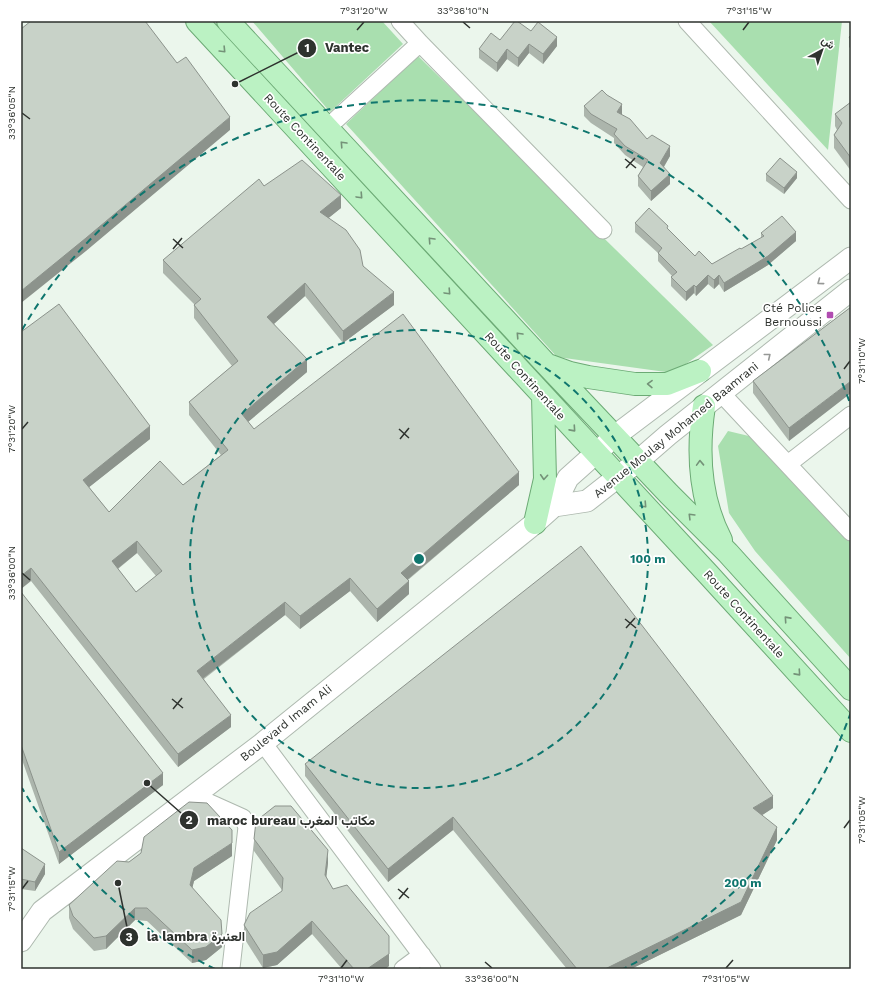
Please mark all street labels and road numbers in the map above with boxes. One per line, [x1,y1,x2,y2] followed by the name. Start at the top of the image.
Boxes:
[261,91,349,183] street label: Route Continentale
[482,329,568,423] street label: Route Continentale
[591,359,761,501] street label: Avenue Moulay Mohamed Baamrani
[701,567,787,661] street label: Route Continentale
[237,682,335,764] street label: Boulevard Imam Ali

